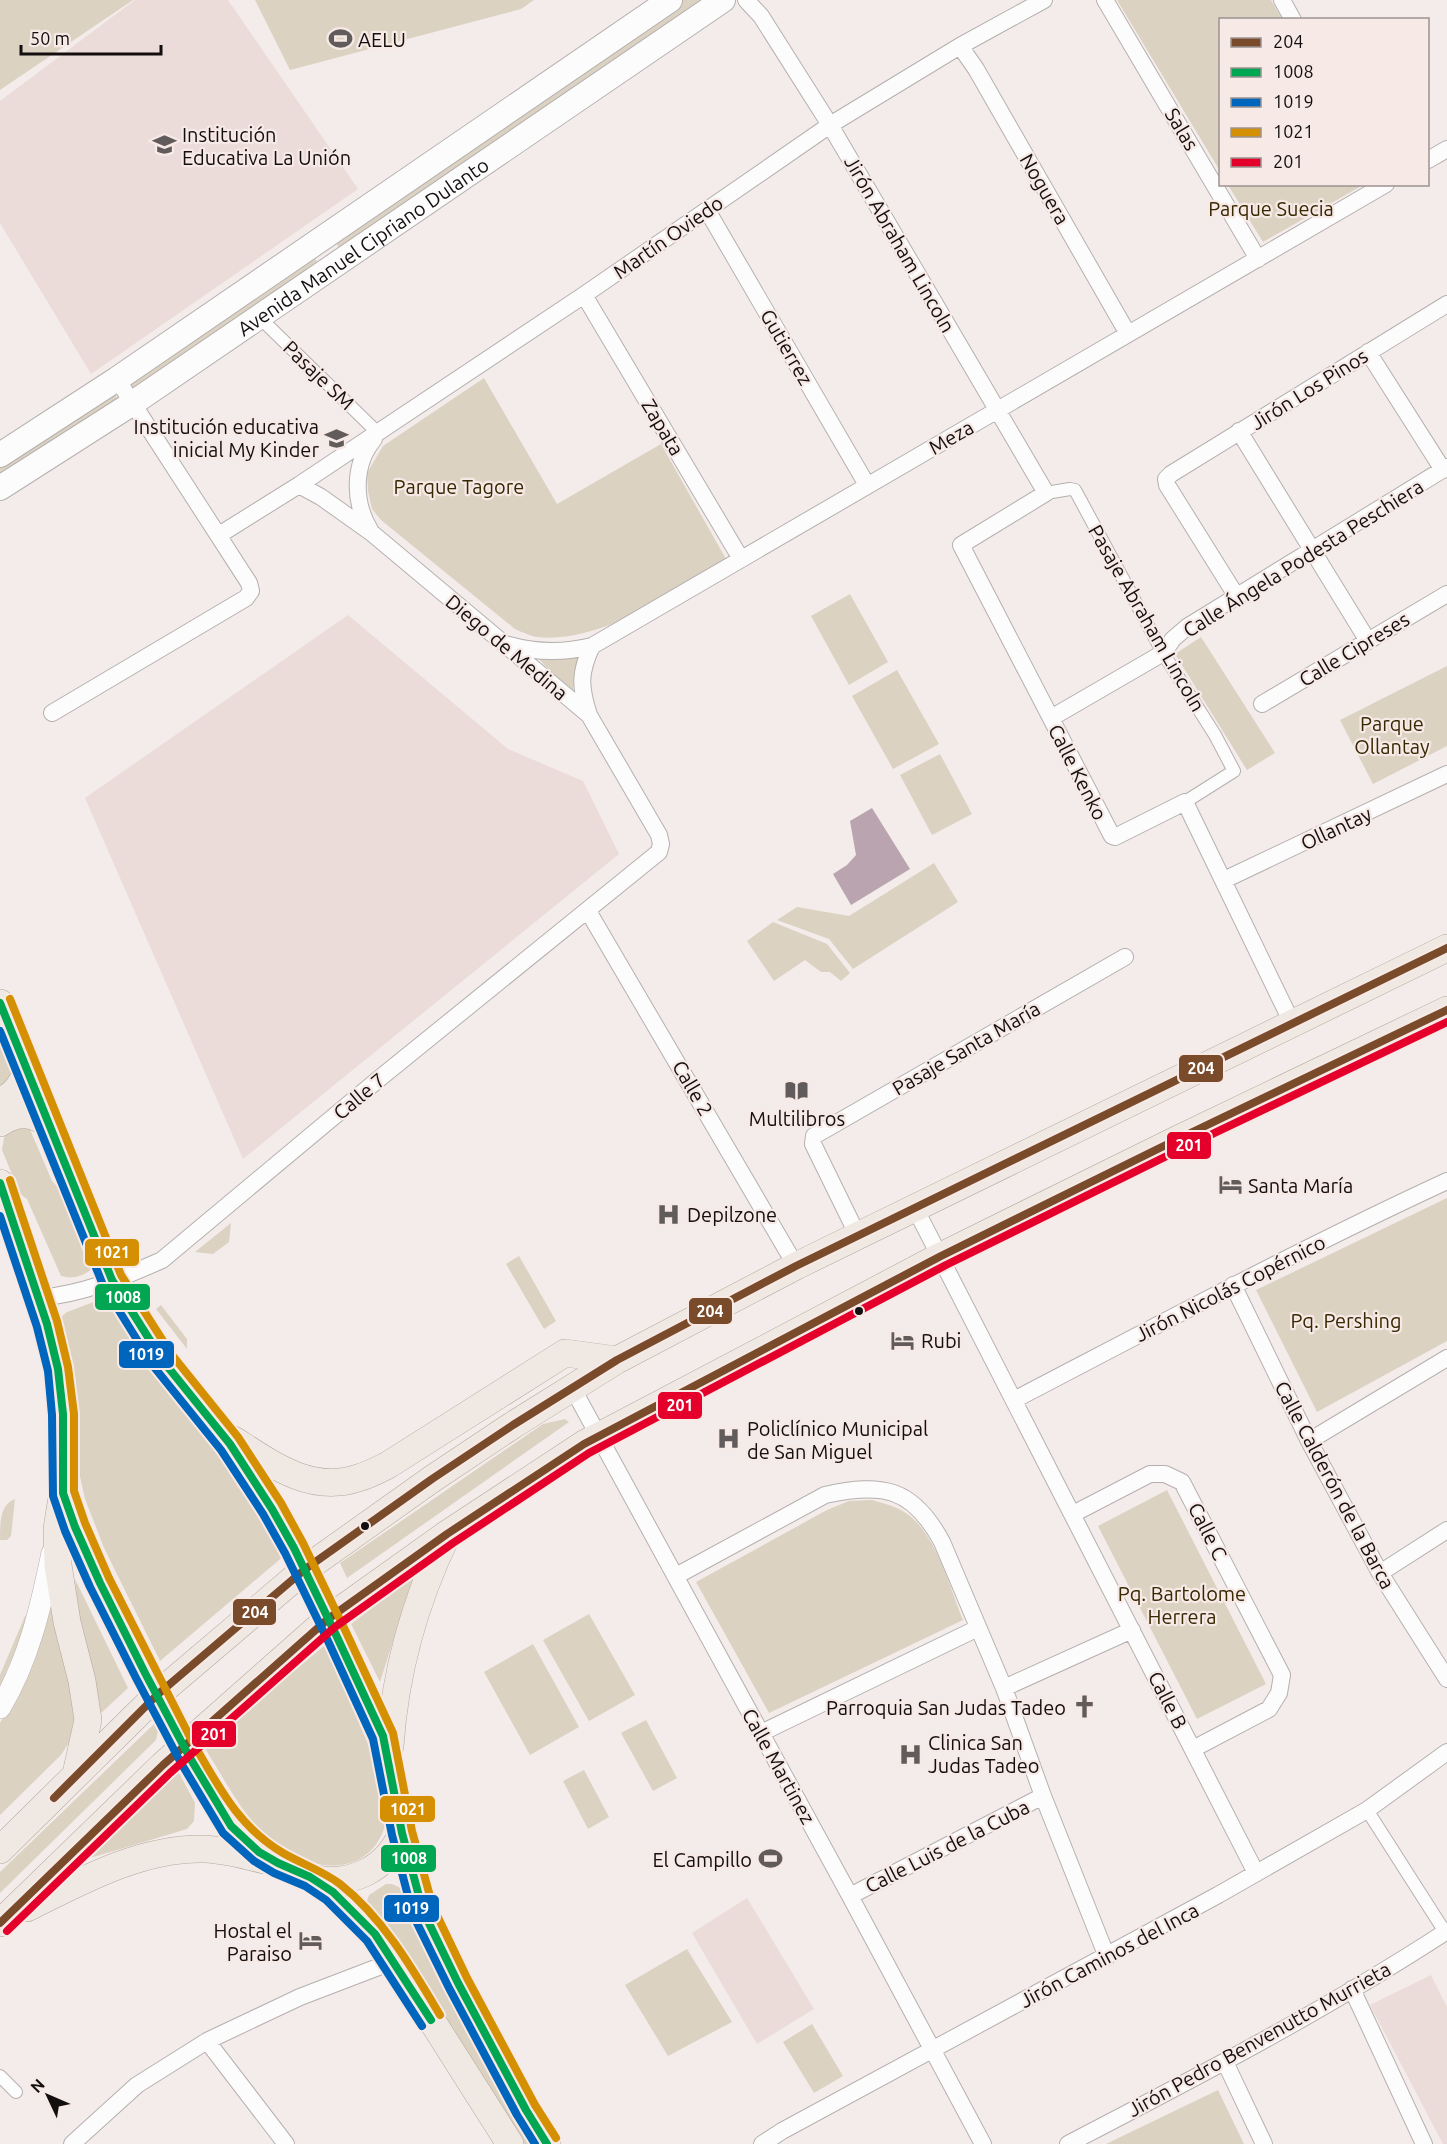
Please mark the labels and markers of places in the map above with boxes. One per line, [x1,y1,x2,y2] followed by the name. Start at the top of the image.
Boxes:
[327,26,353,52] sports icon: AELU
[358,28,406,51] place label: AELU
[182,123,351,169] place label: Institución Educativa La Unión
[151,132,177,158] school or university icon: Institución Educativa La Unión
[134,415,319,461] place label: Institución educativa inicial My Kinder
[324,425,350,451] school or university icon: Institución educativa inicial My Kinder
[784,1078,810,1104] library icon: Multilibros
[749,1107,845,1130] place label: Multilibros
[1217,1172,1243,1198] hotel icon: Santa María
[1248,1174,1353,1197] place label: Santa María
[656,1201,682,1227] hospital icon: Depilzone
[687,1203,777,1226] place label: Depilzone
[853,1305,865,1317] unlabelled marker
[890,1327,916,1353] hotel icon: Rubi
[921,1329,961,1352] place label: Rubi
[747,1417,928,1463] place label: Policlínico Municipal de San Miguel
[716,1426,742,1452] hospital icon: Policlínico Municipal de San Miguel
[359,1520,371,1532] unlabelled marker
[1071,1694,1097,1720] church icon: Parroquia San Judas Tadeo
[826,1696,1066,1719] place label: Parroquia San Judas Tadeo
[928,1731,1040,1777] place label: Clinica San Judas Tadeo
[897,1741,923,1767] hospital icon: Clinica San Judas Tadeo
[757,1846,783,1872] sports icon: El Campillo
[652,1848,752,1871] place label: El Campillo
[213,1919,292,1965] place label: Hostal el Paraiso
[297,1928,323,1954] hotel icon: Hostal el Paraiso

